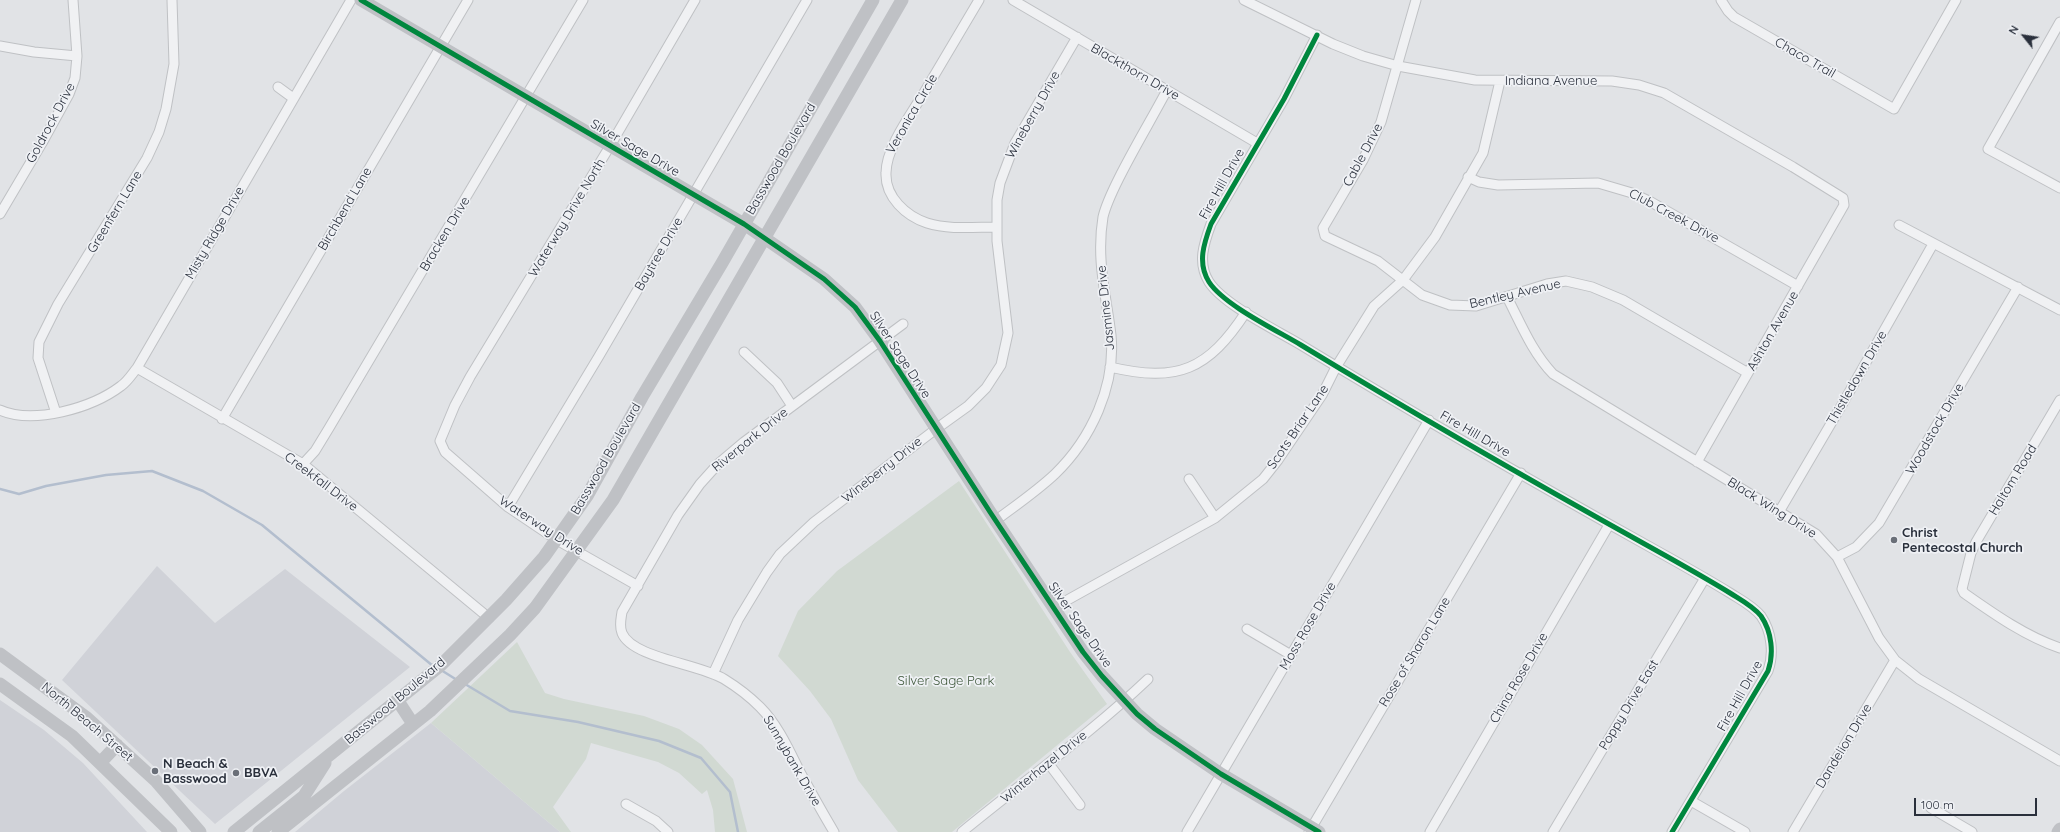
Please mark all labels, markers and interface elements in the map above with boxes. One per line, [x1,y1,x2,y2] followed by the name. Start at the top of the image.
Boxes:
[2004,16,2044,56] north arrow
[2006,23,2022,37] text: N
[1772,34,1838,82] street label: Chaco Trail
[1088,40,1182,104] street label: Blackthorn Drive
[1003,69,1063,161] street label: Wineberry Drive
[883,71,941,157] street label: Veronica Circle
[1505,73,1597,89] street label: Indiana Avenue
[23,80,79,166] street label: Goldrock Drive
[743,100,819,218] street label: Basswood Boulevard
[588,116,682,180] street label: Silver Sage Drive
[1340,121,1386,189] street label: Cable Drive
[1196,146,1248,222] street label: Fire Hill Drive
[525,156,609,280] street label: Waterway Drive North
[315,164,375,254] street label: Birchbend Lane
[84,168,146,256] street label: Greenfern Lane
[182,184,248,282] street label: Misty Ridge Drive
[1626,186,1722,246] street label: Club Creek Drive
[417,194,473,274] street label: Bracken Drive
[632,214,686,294] street label: Baytree Drive
[1094,265,1118,351] street label: Jasmine Drive
[1468,276,1562,312] street label: Bentley Avenue
[1744,288,1802,374] street label: Ashton Avenue
[866,309,934,401] street label: Silver Sage Drive
[1824,328,1890,428] street label: Thistledown Drive
[1903,381,1967,477] street label: Woodstock Drive
[1264,382,1332,472] street label: Scots Briar Lane
[568,400,644,518] street label: Basswood Boulevard
[709,405,791,475] street label: Riverpark Drive
[1437,408,1513,460] street label: Fire Hill Drive
[839,434,925,506] street label: Wineberry Drive
[1986,442,2040,518] street label: Haltom Road
[281,449,361,515] street label: Creekfall Drive
[1724,474,1820,542] street label: Black Wing Drive
[496,493,586,559] street label: Waterway Drive
[1902,525,2023,556] place label: Christ Pentecostal Church
[1889,535,1899,545] marker: Christ Pentecostal Church
[1045,579,1115,671] street label: Silver Sage Drive
[1276,579,1340,673] street label: Moss Rose Drive
[1376,594,1454,710] street label: Rose of Sharon Lane
[1487,630,1551,726] street label: China Rose Drive
[341,654,449,748] street label: Basswood Boulevard
[1596,657,1662,753] street label: Poppy Drive East
[1714,658,1766,734] street label: Fire Hill Drive
[898,673,994,689] park label: Silver Sage Park
[38,679,136,765] street label: North Beach Street
[1813,701,1875,791] street label: Dandelion Drive
[760,713,824,809] street label: Sunnybank Drive
[998,728,1090,806] street label: Winterhazel Drive
[163,756,228,787] place label: N Beach & Basswood
[244,765,278,781] place label: BBVA
[150,766,160,776] marker: N Beach & Basswood
[231,768,241,778] marker: BBVA
[1916,790,2039,816] scale bar
[1921,797,1954,812] text: 100 m

